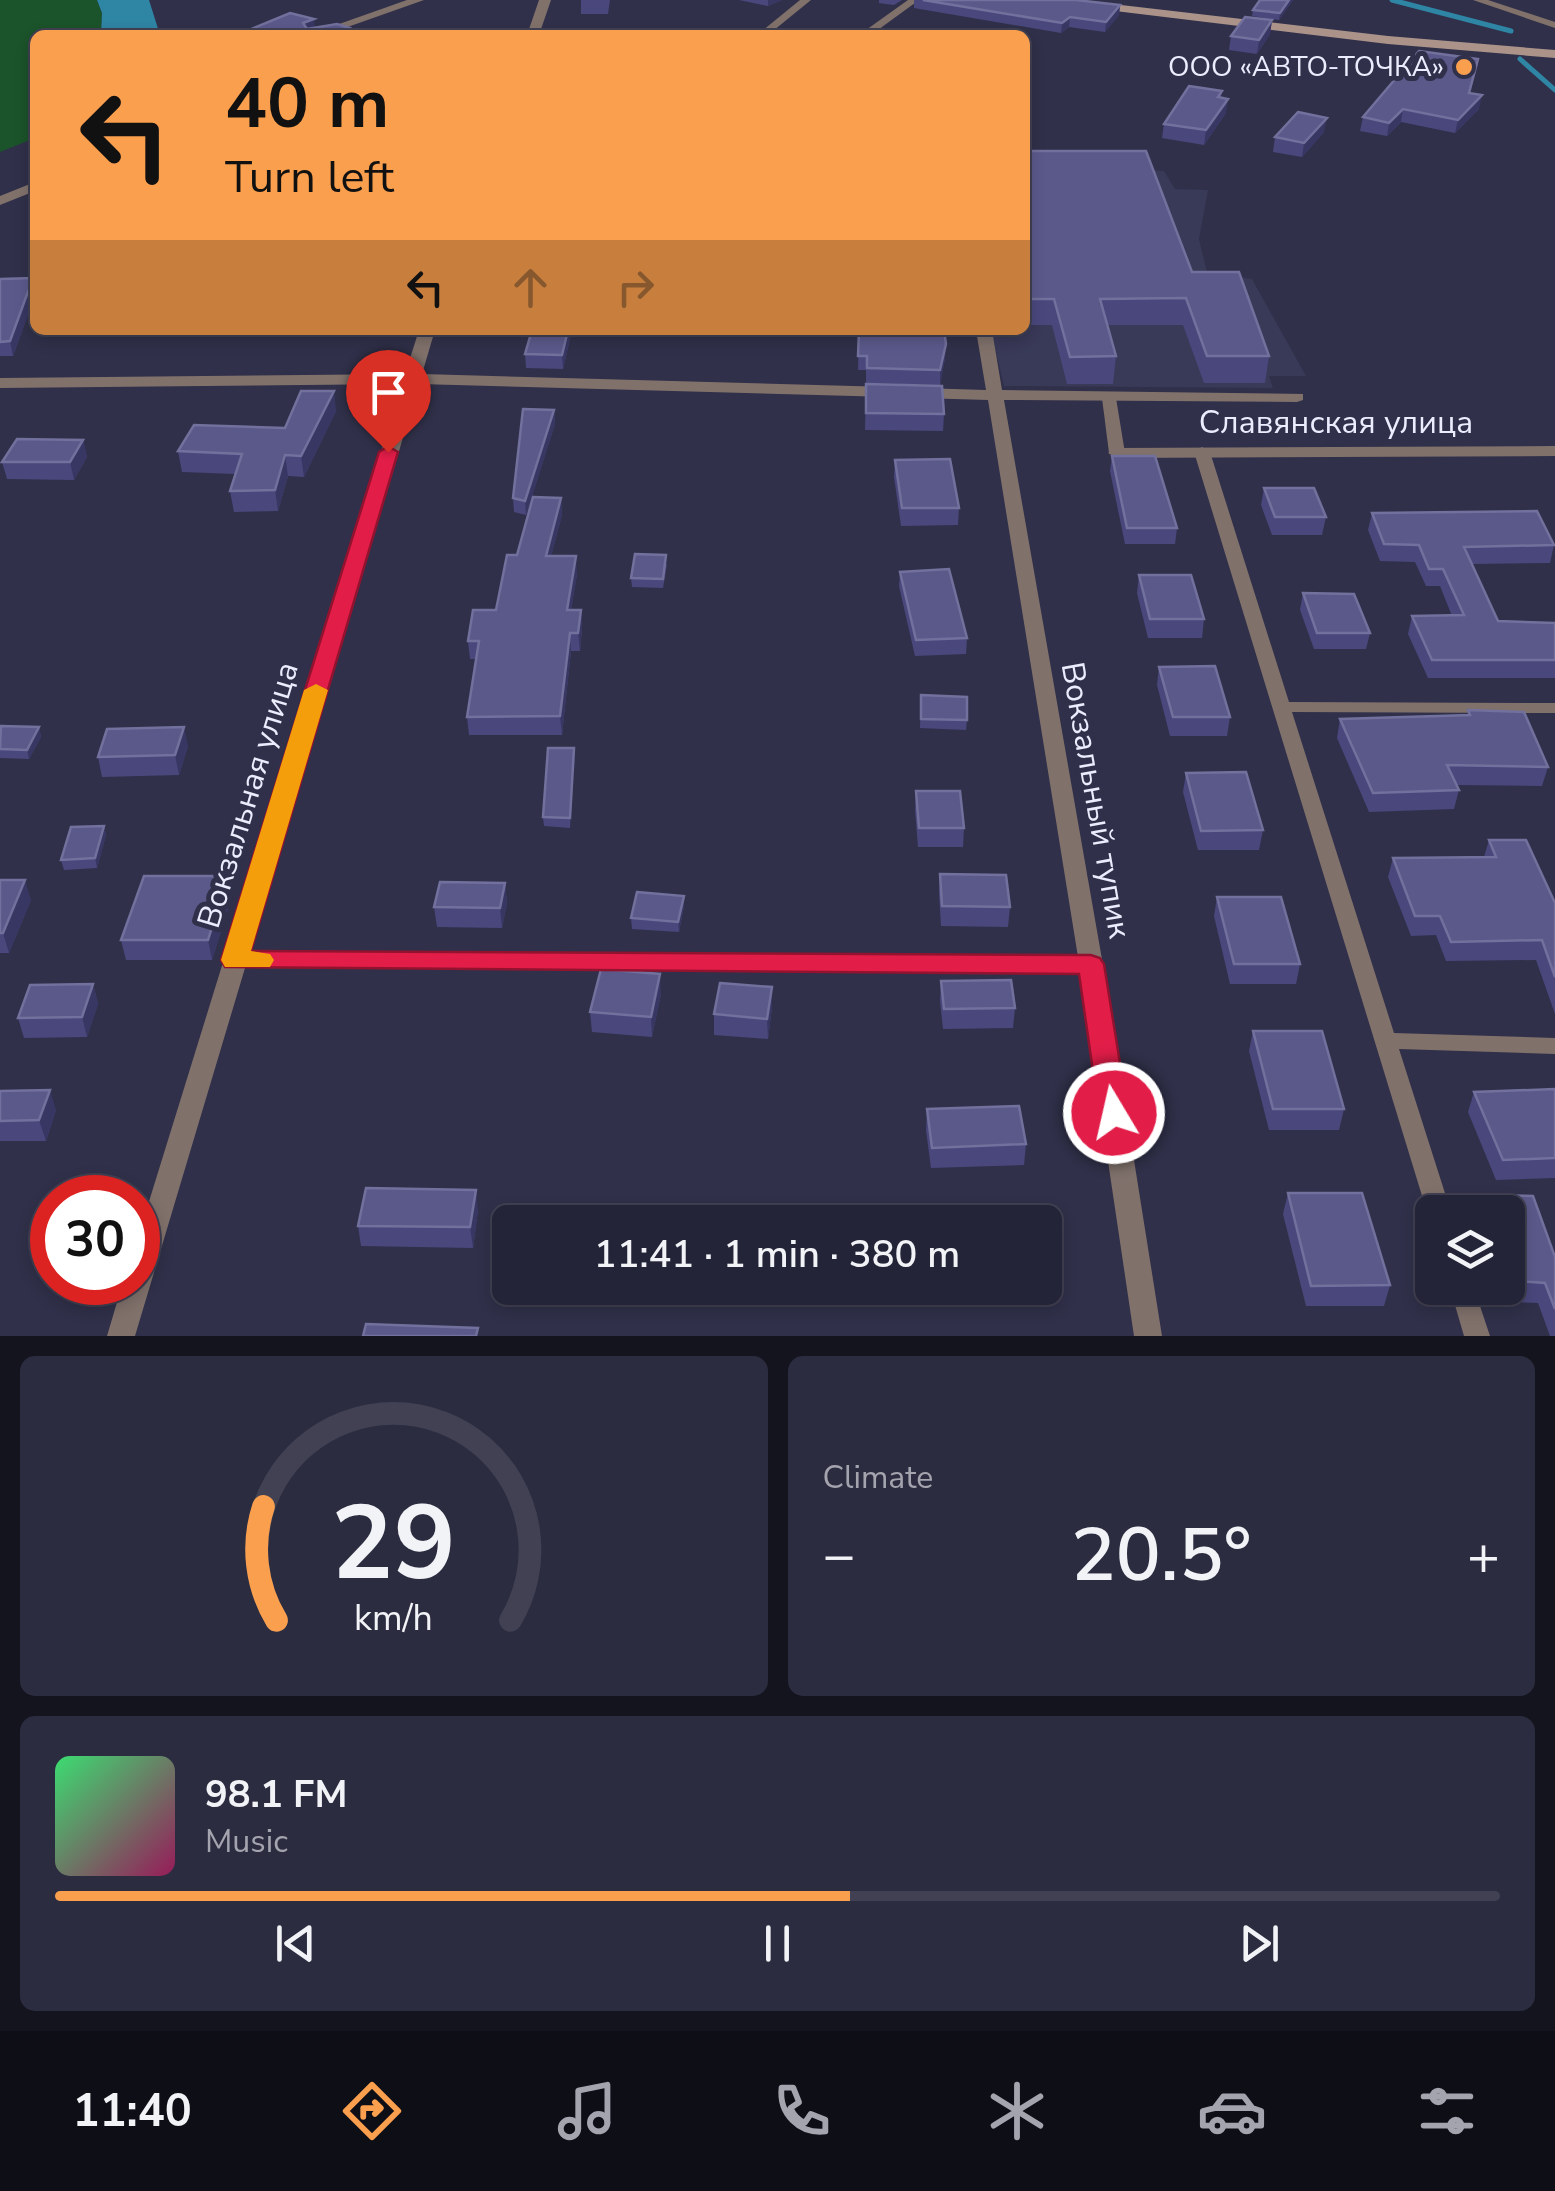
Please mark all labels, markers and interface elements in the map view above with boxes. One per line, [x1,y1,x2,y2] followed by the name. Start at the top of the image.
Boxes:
[1168,48,1444,86] place label: ООО «АВТО-ТОЧКА»
[225,56,389,152] text: 40 m
[1453,56,1475,78] marker: ООО «АВТО-ТОЧКА»
[60,70,190,200] icon: left
[225,147,394,208] text: Turn left
[398,260,453,315] icon: left
[503,260,558,315] icon: ahead
[608,260,663,315] icon: right
[346,350,431,453] pin
[361,365,416,420] icon: arrive
[1199,401,1473,444] street label: Славянская улица
[187,657,309,933] street label: Вокзальная улица
[1051,659,1141,942] street label: Вокзальный тупик
[1062,1061,1166,1165] position arrow
[30,1175,160,1305] speed limit sign: 30
[1415,1195,1525,1305] map controls
[1415,1195,1525,1305] button: layers
[594,1229,960,1280] text: 11:41 · 1 min · 380 m
[823,1456,933,1499] text: Climate
[331,1473,456,1615] text: 29
[1071,1504,1252,1606] text: 20.5°
[823,1518,856,1593] text: −
[1467,1518,1500,1593] text: +
[354,1594,433,1643] text: km/h
[205,1769,347,1820] text: 98.1 FM
[205,1820,288,1863] text: Music
[268,1916,323,1971] icon: previous
[750,1916,805,1971] icon: pause
[1232,1916,1287,1971] icon: next
[337,2076,407,2146] icon: directions
[552,2076,622,2146] icon: music
[767,2076,837,2146] icon: phone
[982,2076,1052,2146] icon: climate
[1197,2076,1267,2146] icon: car
[1412,2076,1482,2146] icon: filters
[73,2081,192,2142] text: 11:40

